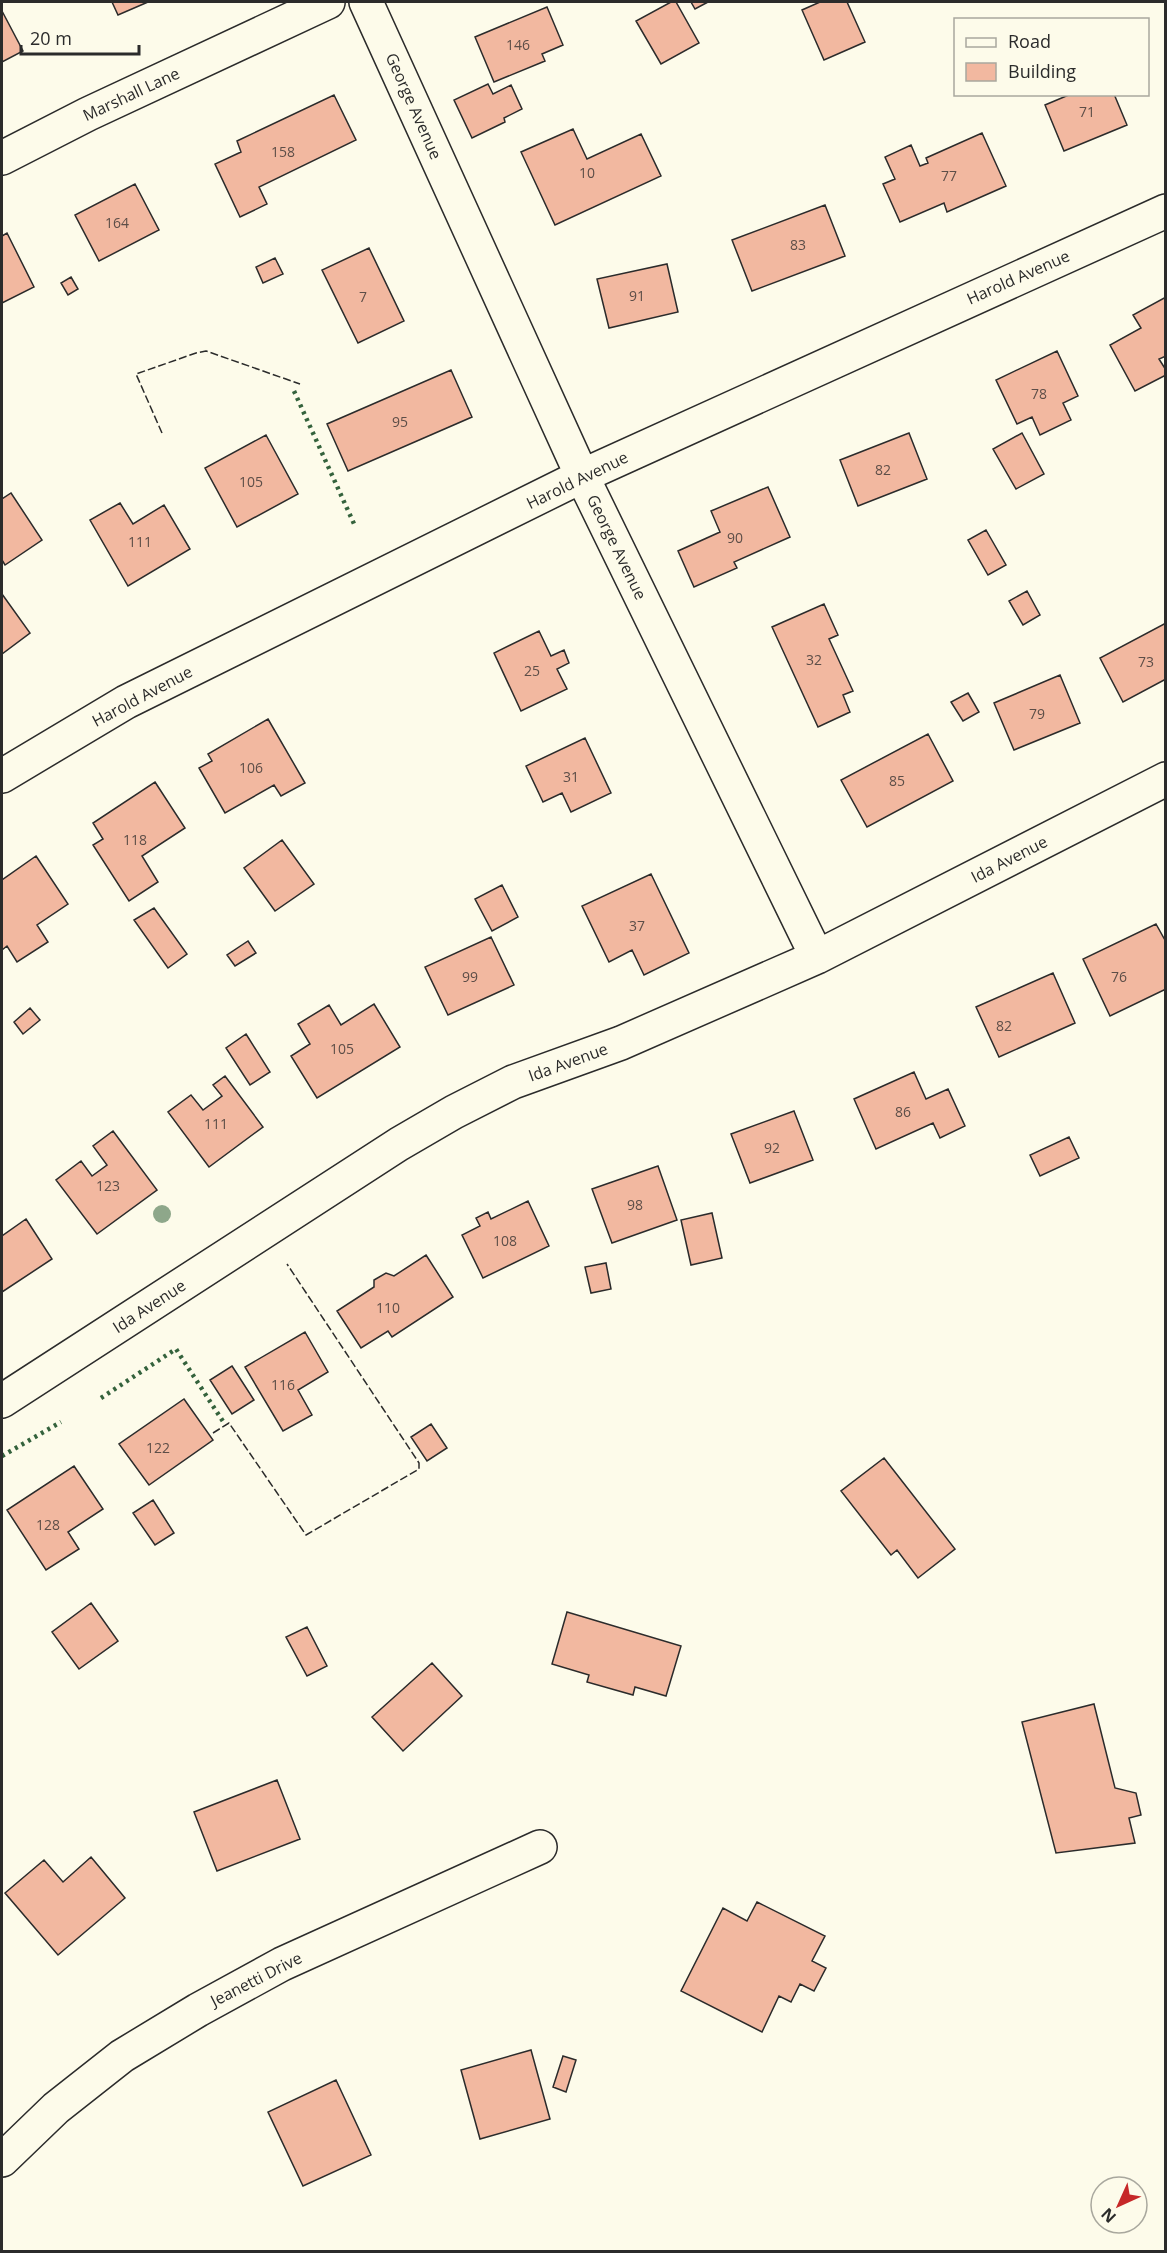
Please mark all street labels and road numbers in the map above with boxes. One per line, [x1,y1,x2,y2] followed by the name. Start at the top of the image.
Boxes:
[381,49,447,163] street label: George Avenue
[79,62,183,126] street label: Marshall Lane
[963,244,1073,310] street label: Harold Avenue
[522,446,632,514] street label: Harold Avenue
[582,491,652,603] street label: George Avenue
[88,660,196,732] street label: Harold Avenue
[967,830,1051,888] street label: Ida Avenue
[525,1037,611,1087] street label: Ida Avenue
[108,1274,190,1338] street label: Ida Avenue
[205,1947,305,2012] street label: Jeanetti Drive

